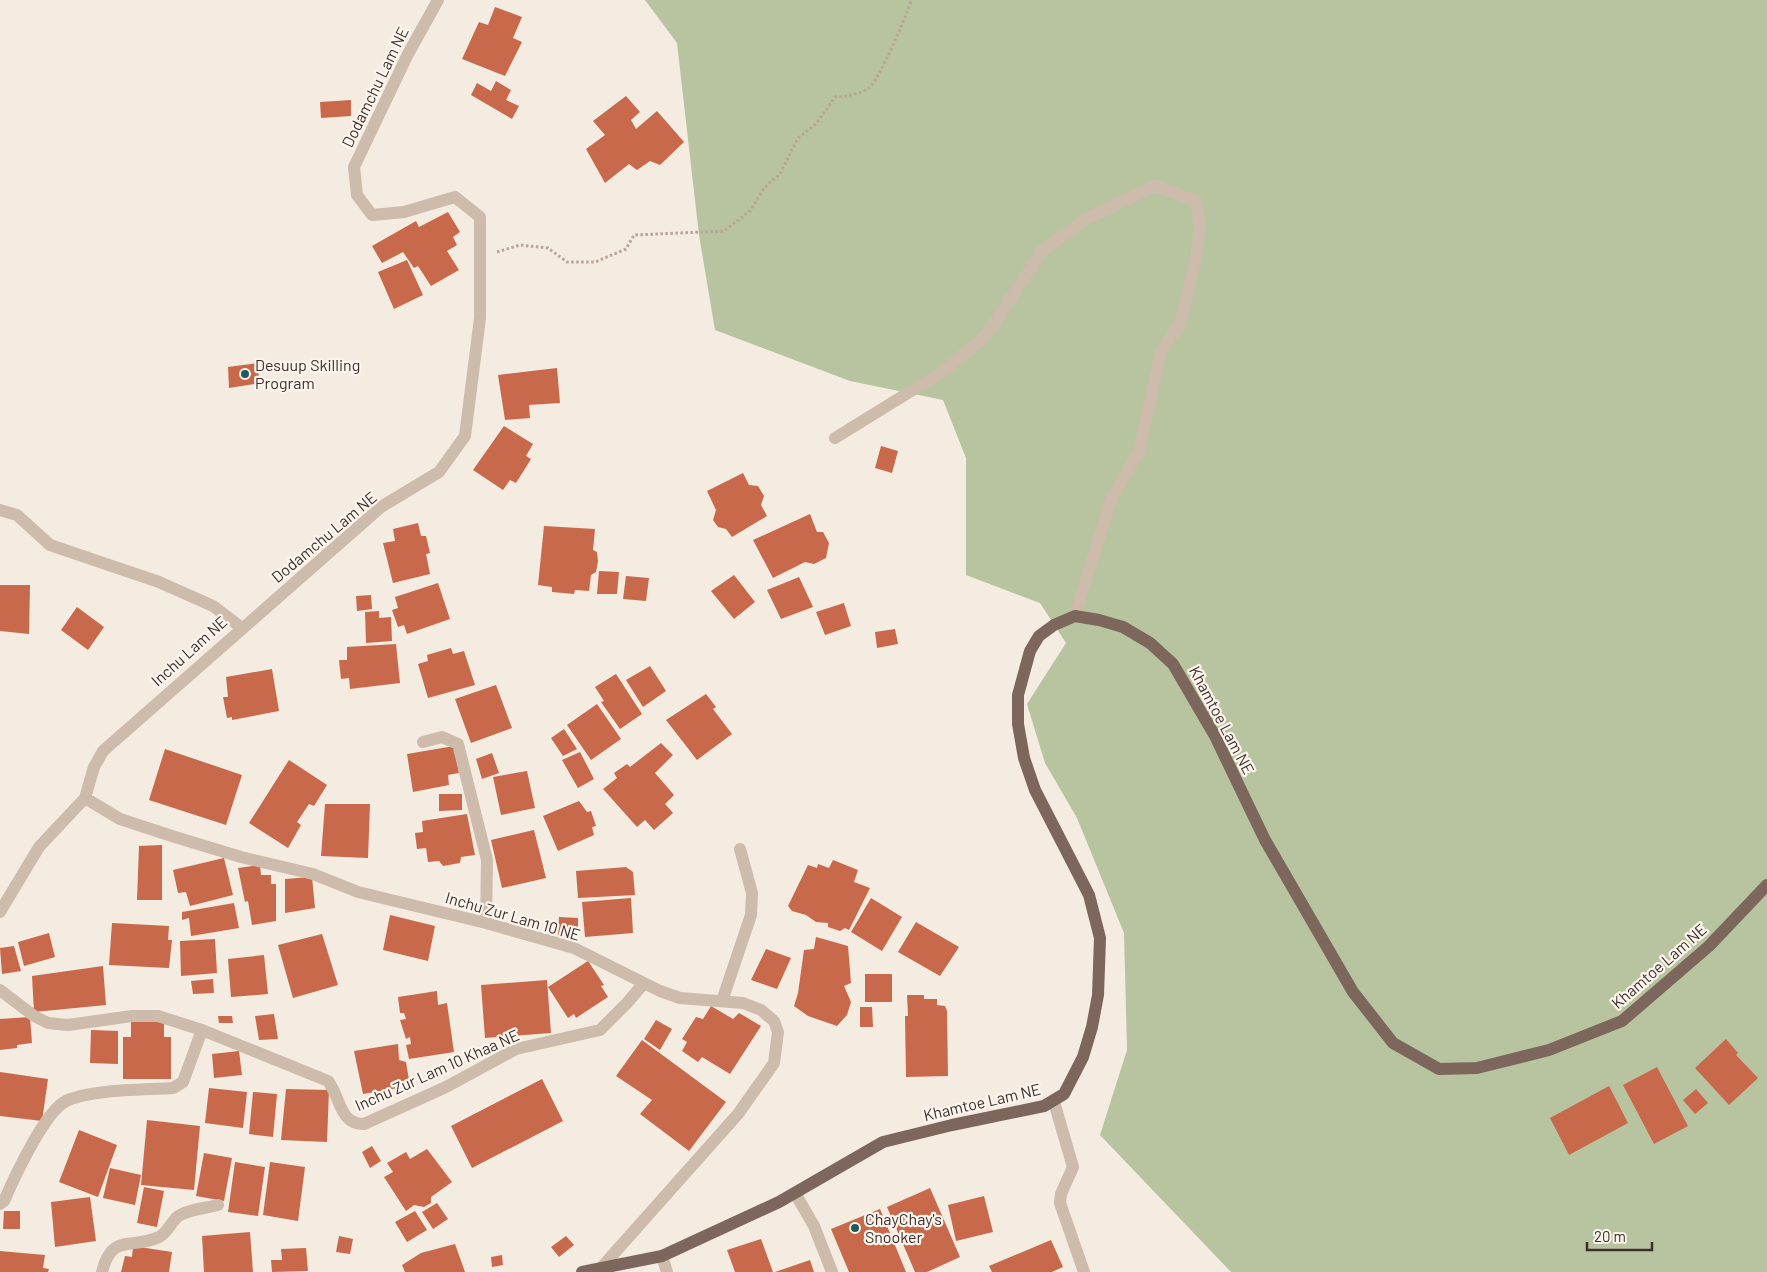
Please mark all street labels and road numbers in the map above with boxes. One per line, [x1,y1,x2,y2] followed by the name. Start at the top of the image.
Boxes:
[337,24,412,150] street label: Dodamchu Lam NE
[267,487,380,586] street label: Dodamchu Lam NE
[147,612,230,690] street label: Inchu Lam NE
[1186,662,1259,777] street label: Khamtoe Lam NE
[443,887,583,944] street label: Inchu Zur Lam 10 NE
[1607,919,1710,1012] street label: Khamtoe Lam NE
[352,1025,522,1114] street label: Inchu Zur Lam 10 Khaa NE
[921,1079,1042,1124] street label: Khamtoe Lam NE

